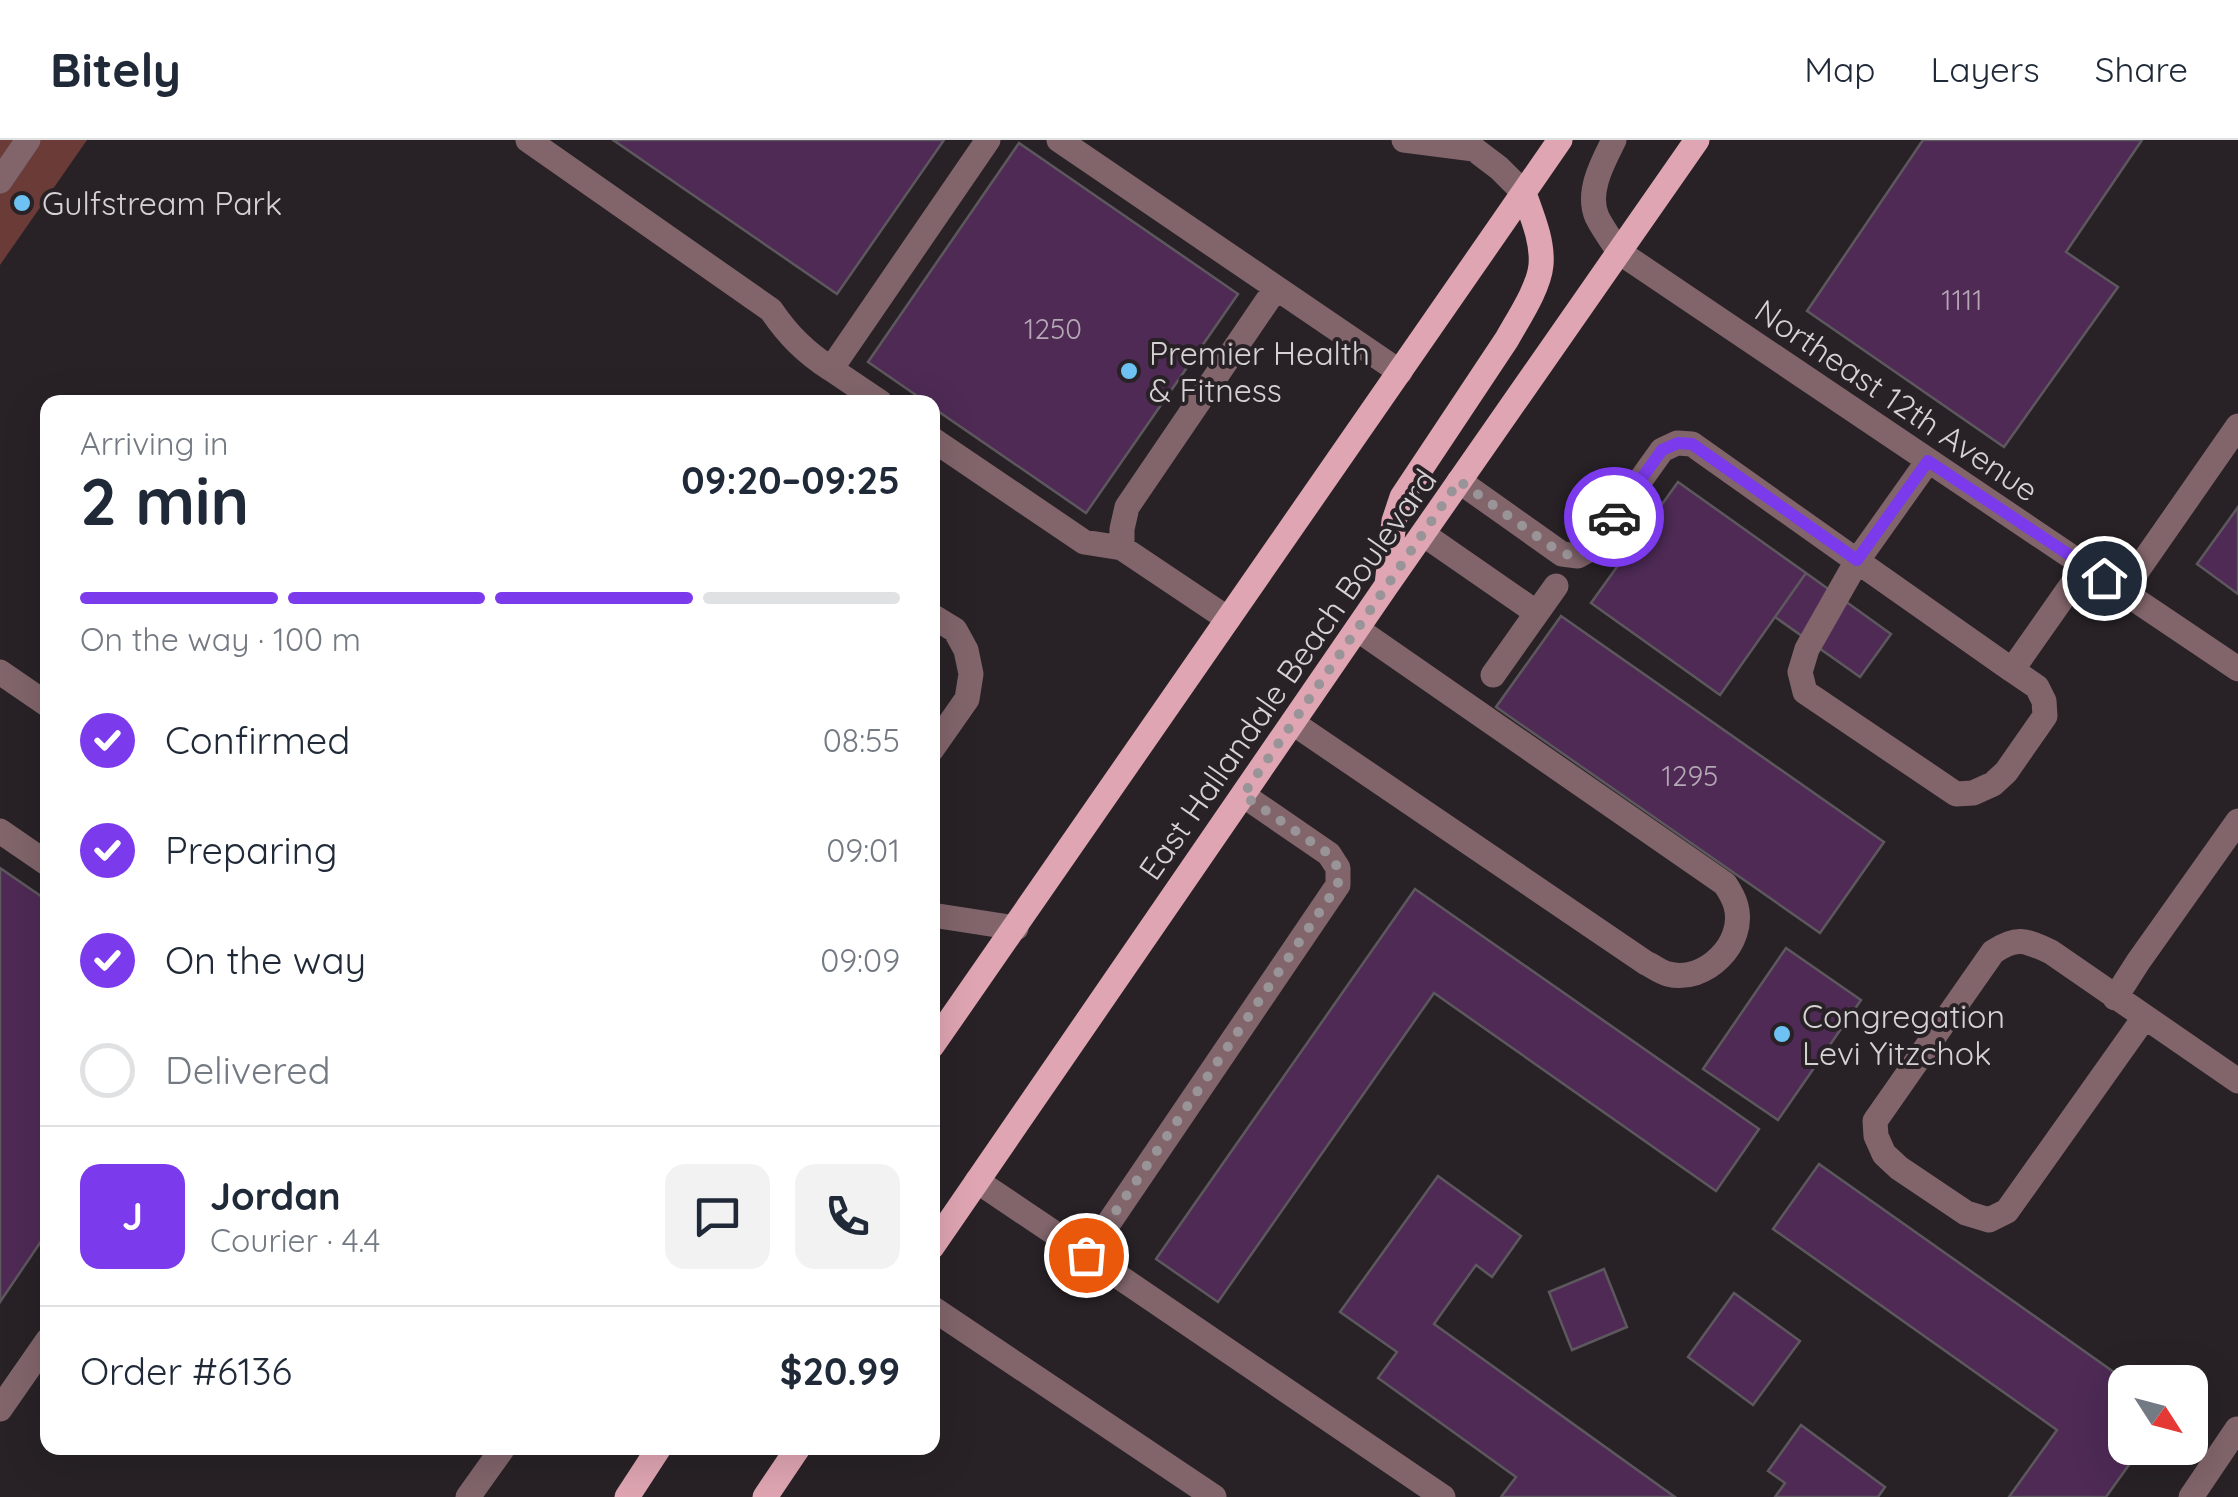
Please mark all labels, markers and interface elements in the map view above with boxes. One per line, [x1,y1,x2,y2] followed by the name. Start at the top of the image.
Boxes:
[50,39,181,99] text: Bitely
[1804,47,1876,91] text: Map
[1931,47,2040,91] text: Layers
[2095,47,2188,91] text: Share
[42,183,282,223] place label: Gulfstream Park
[11,192,33,214] marker: Gulfstream Park
[1941,282,1983,317] house number: 1111
[1748,290,2046,510] street label: Northeast 12th Avenue
[1024,311,1082,346] house number: 1250
[1149,333,1370,410] place label: Premier Health & Fitness
[1118,360,1140,382] marker: Premier Health & Fitness
[80,423,229,463] text: Arriving in
[681,456,900,504] text: 09:20–09:25
[80,460,249,541] text: 2 min
[1129,461,1445,887] street label: East Hallandale Beach Boulevard
[1564,467,1664,567] courier
[1587,490,1642,545] icon: car
[2062,536,2147,621] pin
[2077,551,2132,606] icon: home
[80,619,361,659] text: On the way · 100 m
[80,713,135,768] icon: check
[165,716,350,764] text: Confirmed
[823,720,900,760] text: 08:55
[1662,758,1718,793] house number: 1295
[80,823,135,878] icon: check
[165,826,337,874] text: Preparing
[826,830,900,870] text: 09:01
[80,933,135,988] icon: check
[165,936,366,984] text: On the way
[820,940,900,980] text: 09:09
[1802,996,2005,1073] place label: Congregation Levi Yitzchok
[1771,1023,1793,1045] marker: Congregation Levi Yitzchok
[165,1046,331,1094] text: Delivered
[665,1164,770,1269] button: chat
[795,1164,900,1269] button: phone
[210,1172,341,1220] text: Jordan
[122,1192,143,1240] text: J
[1044,1213,1129,1298] pin
[210,1220,380,1260] text: Courier · 4.4
[1059,1228,1114,1283] icon: bag
[80,1347,292,1395] text: Order #6136
[780,1347,900,1395] text: $20.99
[2108,1365,2208,1465] north arrow
[2108,1365,2208,1465] map controls

